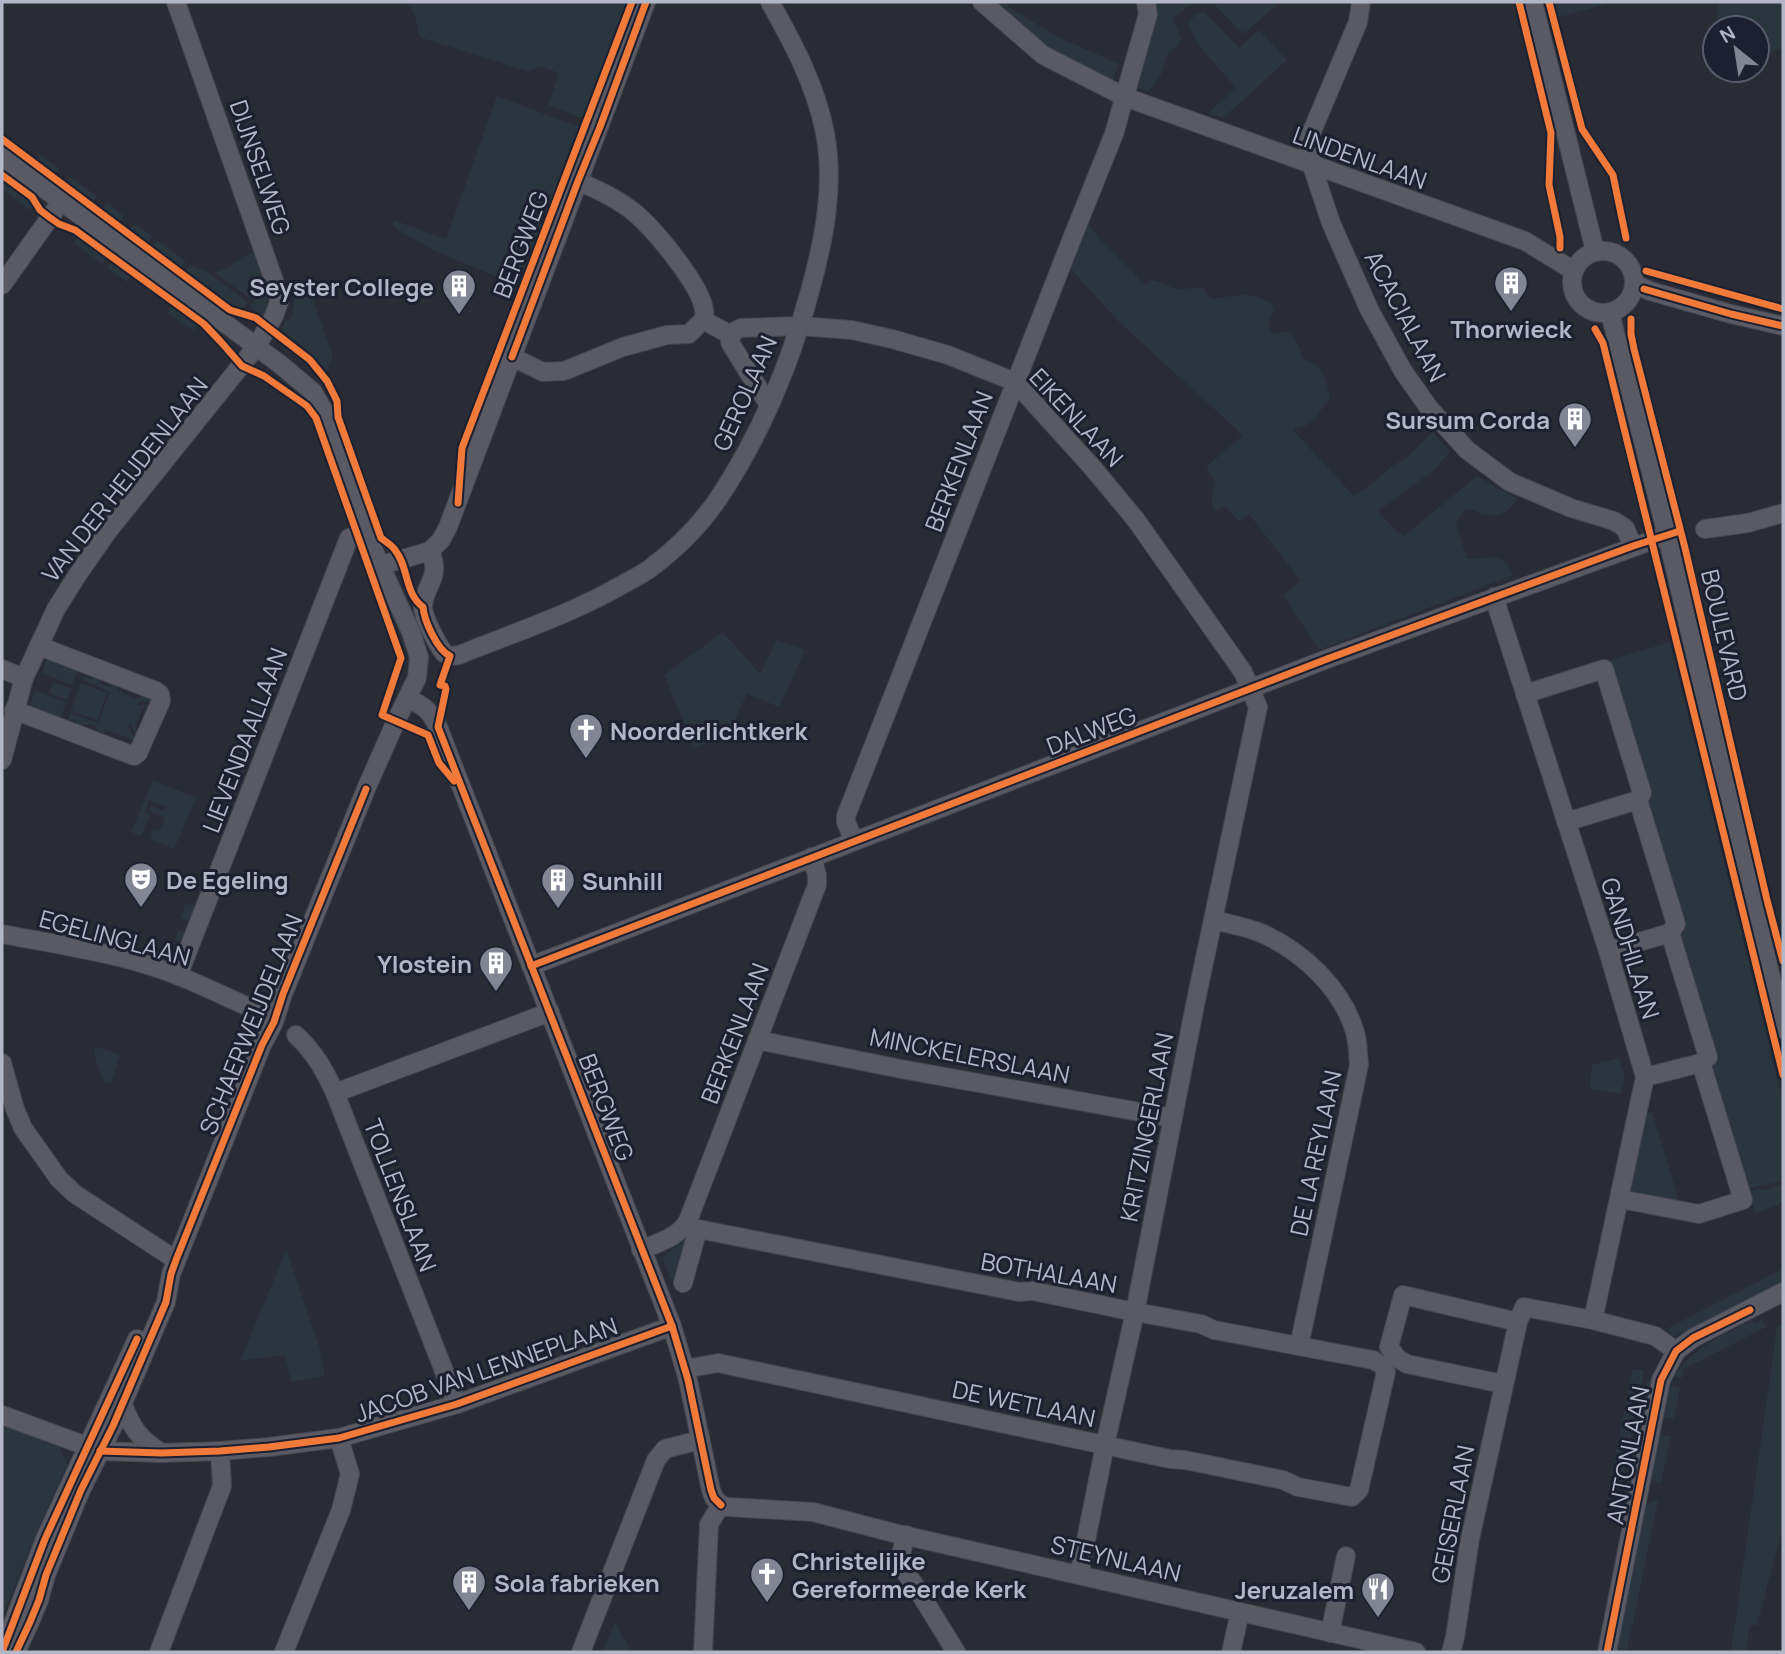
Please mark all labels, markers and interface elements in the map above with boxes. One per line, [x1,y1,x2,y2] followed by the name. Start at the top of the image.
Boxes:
[1701,14,1771,84] north arrow
[1715,20,1740,49] text: N
[223,95,299,239] street label: DIJNSELWEG
[1288,117,1432,197] street label: LINDENLAAN
[485,186,556,302] street label: BERGWEG
[1358,245,1454,387] street label: ACACIALAAN
[1492,264,1530,313] building icon: Thorwieck
[440,267,478,316] building icon: Seyster College
[249,270,434,303] place label: Seyster College
[1450,312,1573,345] place label: Thorwieck
[704,330,784,456] street label: GEROLAAN
[1023,361,1131,473] street label: EIKENLAAN
[33,370,215,588] street label: VAN DER HEIJDENLAAN
[916,386,1000,536] street label: BERKENLAAN
[1556,400,1594,449] building icon: Sursum Corda
[1385,403,1550,436] place label: Sursum Corda
[1694,566,1756,704] street label: BOULEVARD
[194,643,294,837] street label: LIEVENDAALLAAN
[1041,698,1141,762] street label: DALWEG
[567,711,605,760] church icon: Noorderlichtkerk
[610,714,808,747] place label: Noorderlichtkerk
[122,860,160,909] theatre icon: De Egeling
[539,861,577,910] building icon: Sunhill
[166,863,289,896] place label: De Egeling
[582,864,663,897] place label: Sunhill
[1594,873,1668,1023] street label: GANDHILAAN
[36,901,194,973] street label: EGELINGLAAN
[191,909,309,1139] street label: SCHAERWEIJDELAAN
[477,944,515,993] building icon: Ylostein
[377,947,472,980] place label: Ylostein
[692,958,776,1108] street label: BERKENLAAN
[867,1019,1073,1091] street label: MINCKELERSLAAN
[1112,1030,1180,1224] street label: KRITZINGERLAAN
[572,1049,643,1165] street label: BERGWEG
[1281,1067,1349,1239] street label: DE LA REYLAAN
[357,1114,445,1276] street label: TOLLENSLAAN
[978,1244,1120,1300] street label: BOTHALAAN
[350,1309,622,1429] street label: JACOB VAN LENNEPLAAN
[950,1372,1098,1434] street label: DE WETLAAN
[1597,1383,1657,1527] street label: ANTONLAAN
[1422,1442,1482,1586] street label: GEISERLAAN
[1048,1527,1184,1589] street label: STEYNLAAN
[792,1544,1027,1605] place label: Christelijke Gereformeerde Kerk
[748,1555,786,1604] church icon: Christelijke Gereformeerde Kerk
[450,1563,488,1612] building icon: Sola fabrieken
[494,1566,660,1599] place label: Sola fabrieken
[1359,1570,1397,1619] restaurant icon: Jeruzalem
[1235,1573,1354,1606] place label: Jeruzalem

